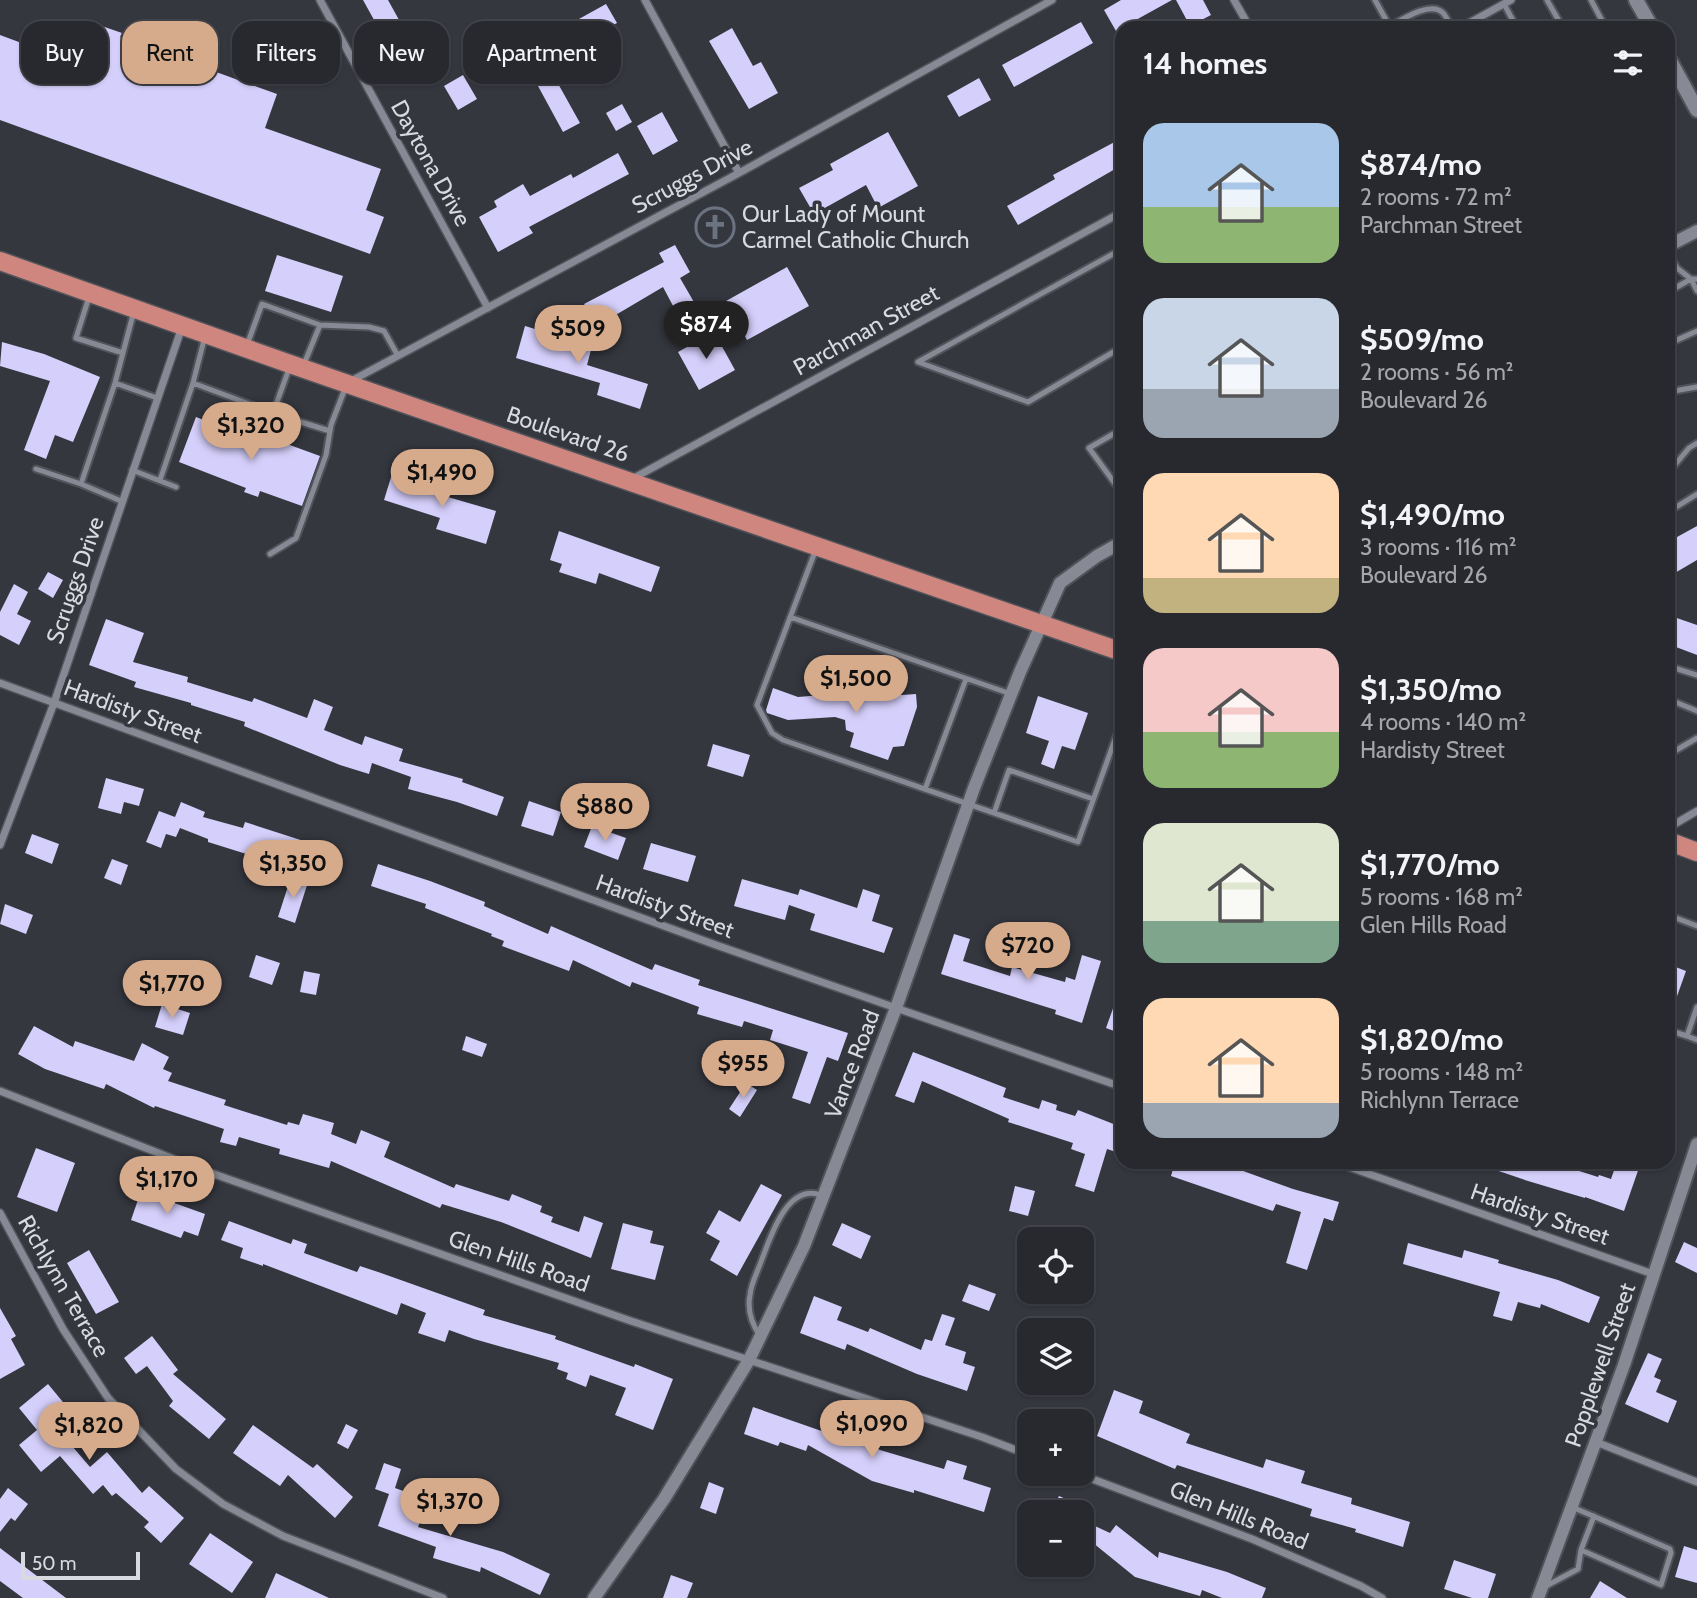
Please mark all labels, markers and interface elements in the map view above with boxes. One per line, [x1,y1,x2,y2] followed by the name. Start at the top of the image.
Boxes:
[21,21,108,84] chip: Buy
[122,21,218,84] chip: Rent
[232,21,340,84] chip: Filters
[354,21,449,84] chip: New
[463,21,621,84] chip: Apartment
[1609,44,1647,82] icon: filters
[1143,45,1267,82] text: 14 homes
[385,95,477,231] street label: Daytona Drive
[627,132,757,219] street label: Scruggs Drive
[1360,146,1482,183] text: $874/mo
[1199,151,1283,235] icon: home
[1360,183,1512,211] text: 2 rooms · 72 m²
[742,200,969,254] place label: Our Lady of Mount Carmel Catholic Church
[694,206,736,248] church icon: Our Lady of Mount Carmel Catholic Church
[1360,211,1522,239] text: Parchman Street
[788,278,944,382] street label: Parchman Street
[665,302,747,361] pin: $874
[537,306,619,365] pin: $509
[680,310,732,338] text: $874
[551,314,605,342] text: $509
[1360,321,1484,358] text: $509/mo
[1199,326,1283,410] icon: home
[1360,358,1514,386] text: 2 rooms · 56 m²
[1360,386,1488,414] text: Boulevard 26
[503,400,633,468] street label: Boulevard 26
[194,402,308,462] pin: $1,320
[217,411,285,439] text: $1,320
[385,449,499,509] pin: $1,490
[407,458,477,486] text: $1,490
[1360,496,1505,533] text: $1,490/mo
[1199,501,1283,585] icon: home
[40,513,110,647] street label: Scruggs Drive
[1360,533,1516,561] text: 3 rooms · 116 m²
[1360,561,1488,589] text: Boulevard 26
[799,656,913,715] pin: $1,500
[820,664,892,692] text: $1,500
[1360,671,1502,708] text: $1,350/mo
[60,673,206,749] street label: Hardisty Street
[1199,676,1283,760] icon: home
[1360,708,1526,736] text: 4 rooms · 140 m²
[1360,736,1505,764] text: Hardisty Street
[564,784,646,843] pin: $880
[576,792,634,820] text: $880
[236,841,350,900] pin: $1,350
[1360,846,1500,883] text: $1,770/mo
[259,849,327,877] text: $1,350
[1199,851,1283,935] icon: home
[592,868,738,944] street label: Hardisty Street
[1360,883,1523,911] text: 5 rooms · 168 m²
[1360,911,1507,939] text: Glen Hills Road
[987,922,1069,982] pin: $720
[1001,931,1055,959] text: $720
[115,960,229,1020] pin: $1,770
[139,969,205,997] text: $1,770
[818,1006,886,1122] street label: Vance Road
[1360,1021,1503,1058] text: $1,820/mo
[1199,1026,1283,1110] icon: home
[702,1040,784,1100] pin: $955
[718,1049,768,1077] text: $955
[1360,1058,1523,1086] text: 5 rooms · 148 m²
[1360,1086,1519,1114] text: Richlynn Terrace
[110,1156,224,1216] pin: $1,170
[136,1165,199,1193] text: $1,170
[1467,1177,1613,1251] street label: Hardisty Street
[12,1210,116,1362] street label: Richlynn Terrace
[445,1224,593,1298] street label: Glen Hills Road
[1017,1227,1094,1577] map controls
[1017,1227,1094,1304] button: locate
[1559,1279,1641,1451] street label: Popplewell Street
[1017,1318,1094,1395] button: layers
[815,1400,929,1460] pin: $1,090
[32,1402,146,1462] pin: $1,820
[836,1409,908,1437] text: $1,090
[1017,1409,1094,1486] button: +
[54,1411,124,1439] text: $1,820
[1166,1475,1312,1555] street label: Glen Hills Road
[393,1478,507,1538] pin: $1,370
[416,1487,484,1515] text: $1,370
[1017,1500,1094,1577] button: −
[21,1549,140,1581] scale bar
[32,1552,76,1575] text: 50 m

